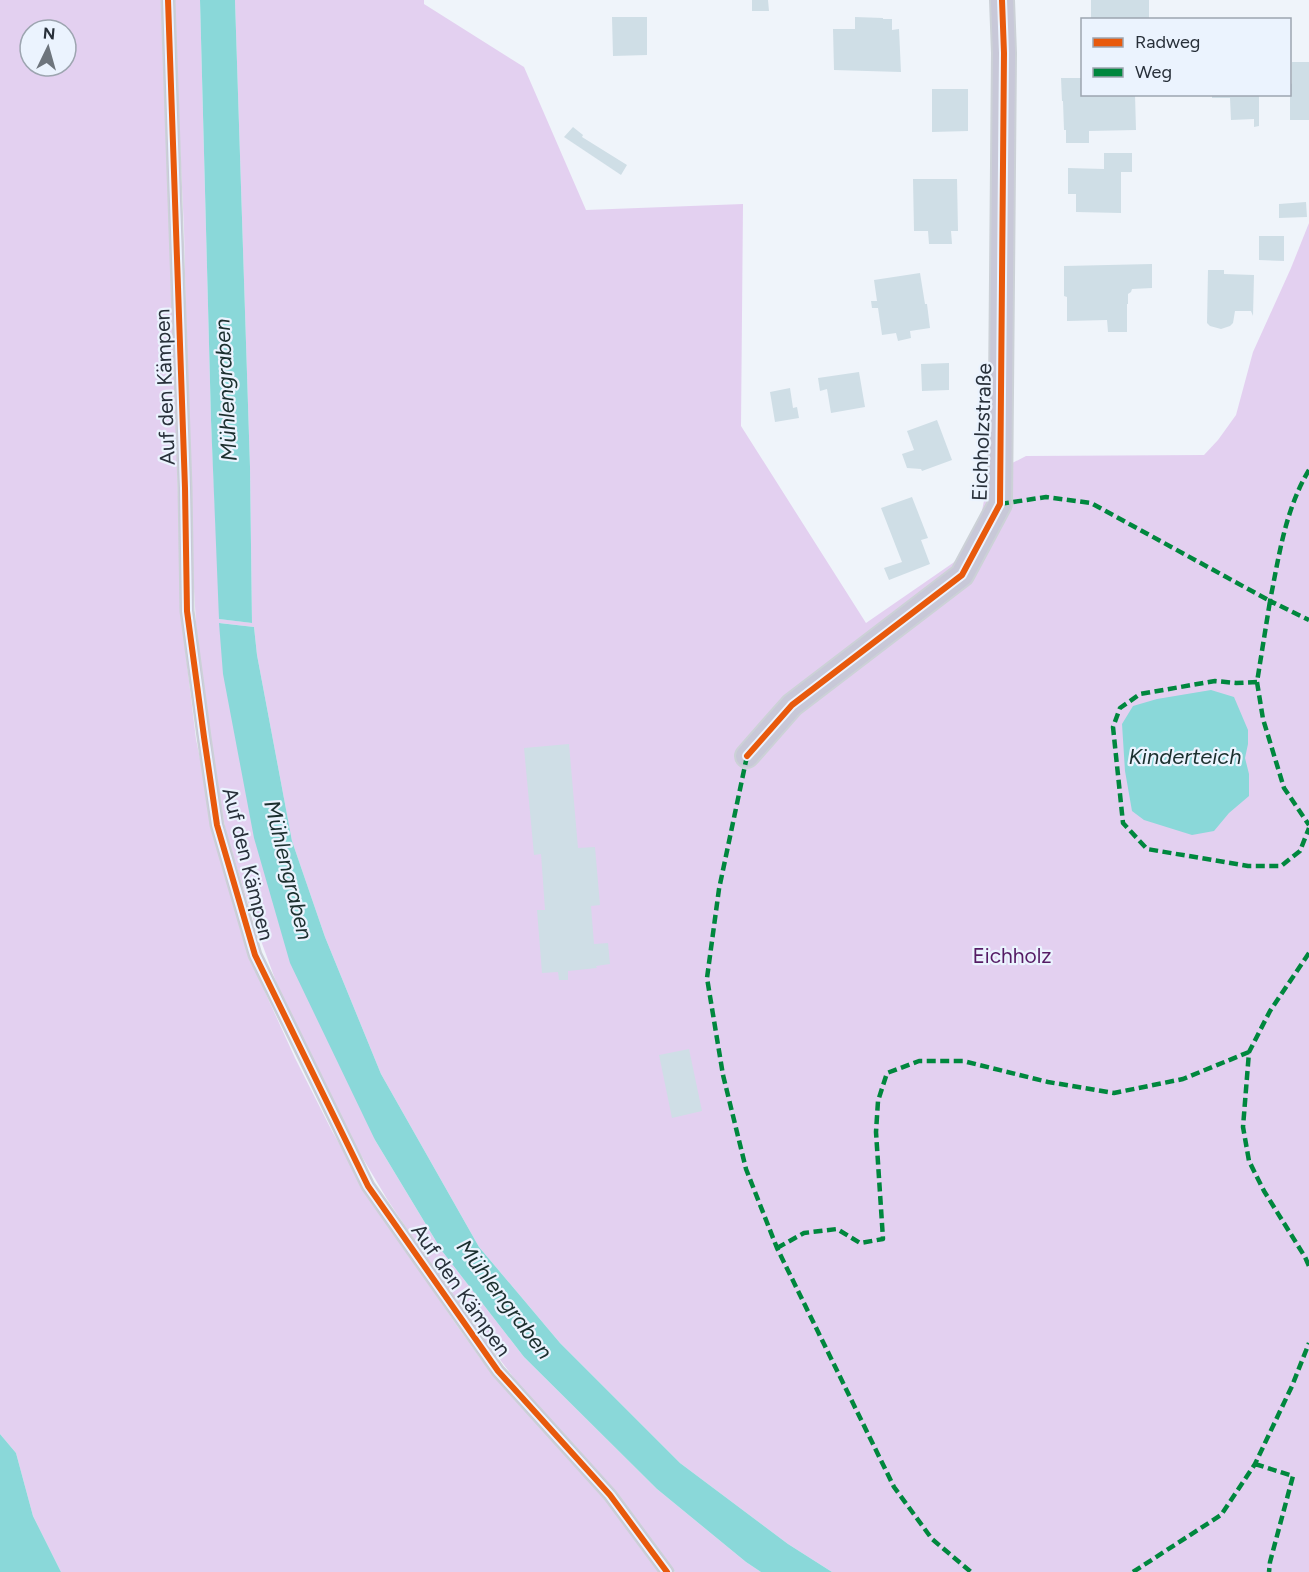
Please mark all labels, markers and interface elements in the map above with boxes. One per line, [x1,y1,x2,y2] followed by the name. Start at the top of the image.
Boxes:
[18,18,78,78] north arrow
[1081,18,1291,96] legend
[42,24,56,44] text: N
[1135,31,1200,53] text: Radweg
[1135,61,1172,83] text: Weg
[149,308,180,466] street label: Auf den Kämpen
[208,318,243,462] water label: Mühlengraben
[967,363,996,501] street label: Eichholzstraße
[1128,743,1242,770] water label: Kinderteich
[217,785,280,943] street label: Auf den Kämpen
[258,798,319,943] water label: Mühlengraben
[972,943,1052,968] park label: Eichholz
[406,1218,517,1361] street label: Auf den Kämpen
[451,1234,558,1364] water label: Mühlengraben

